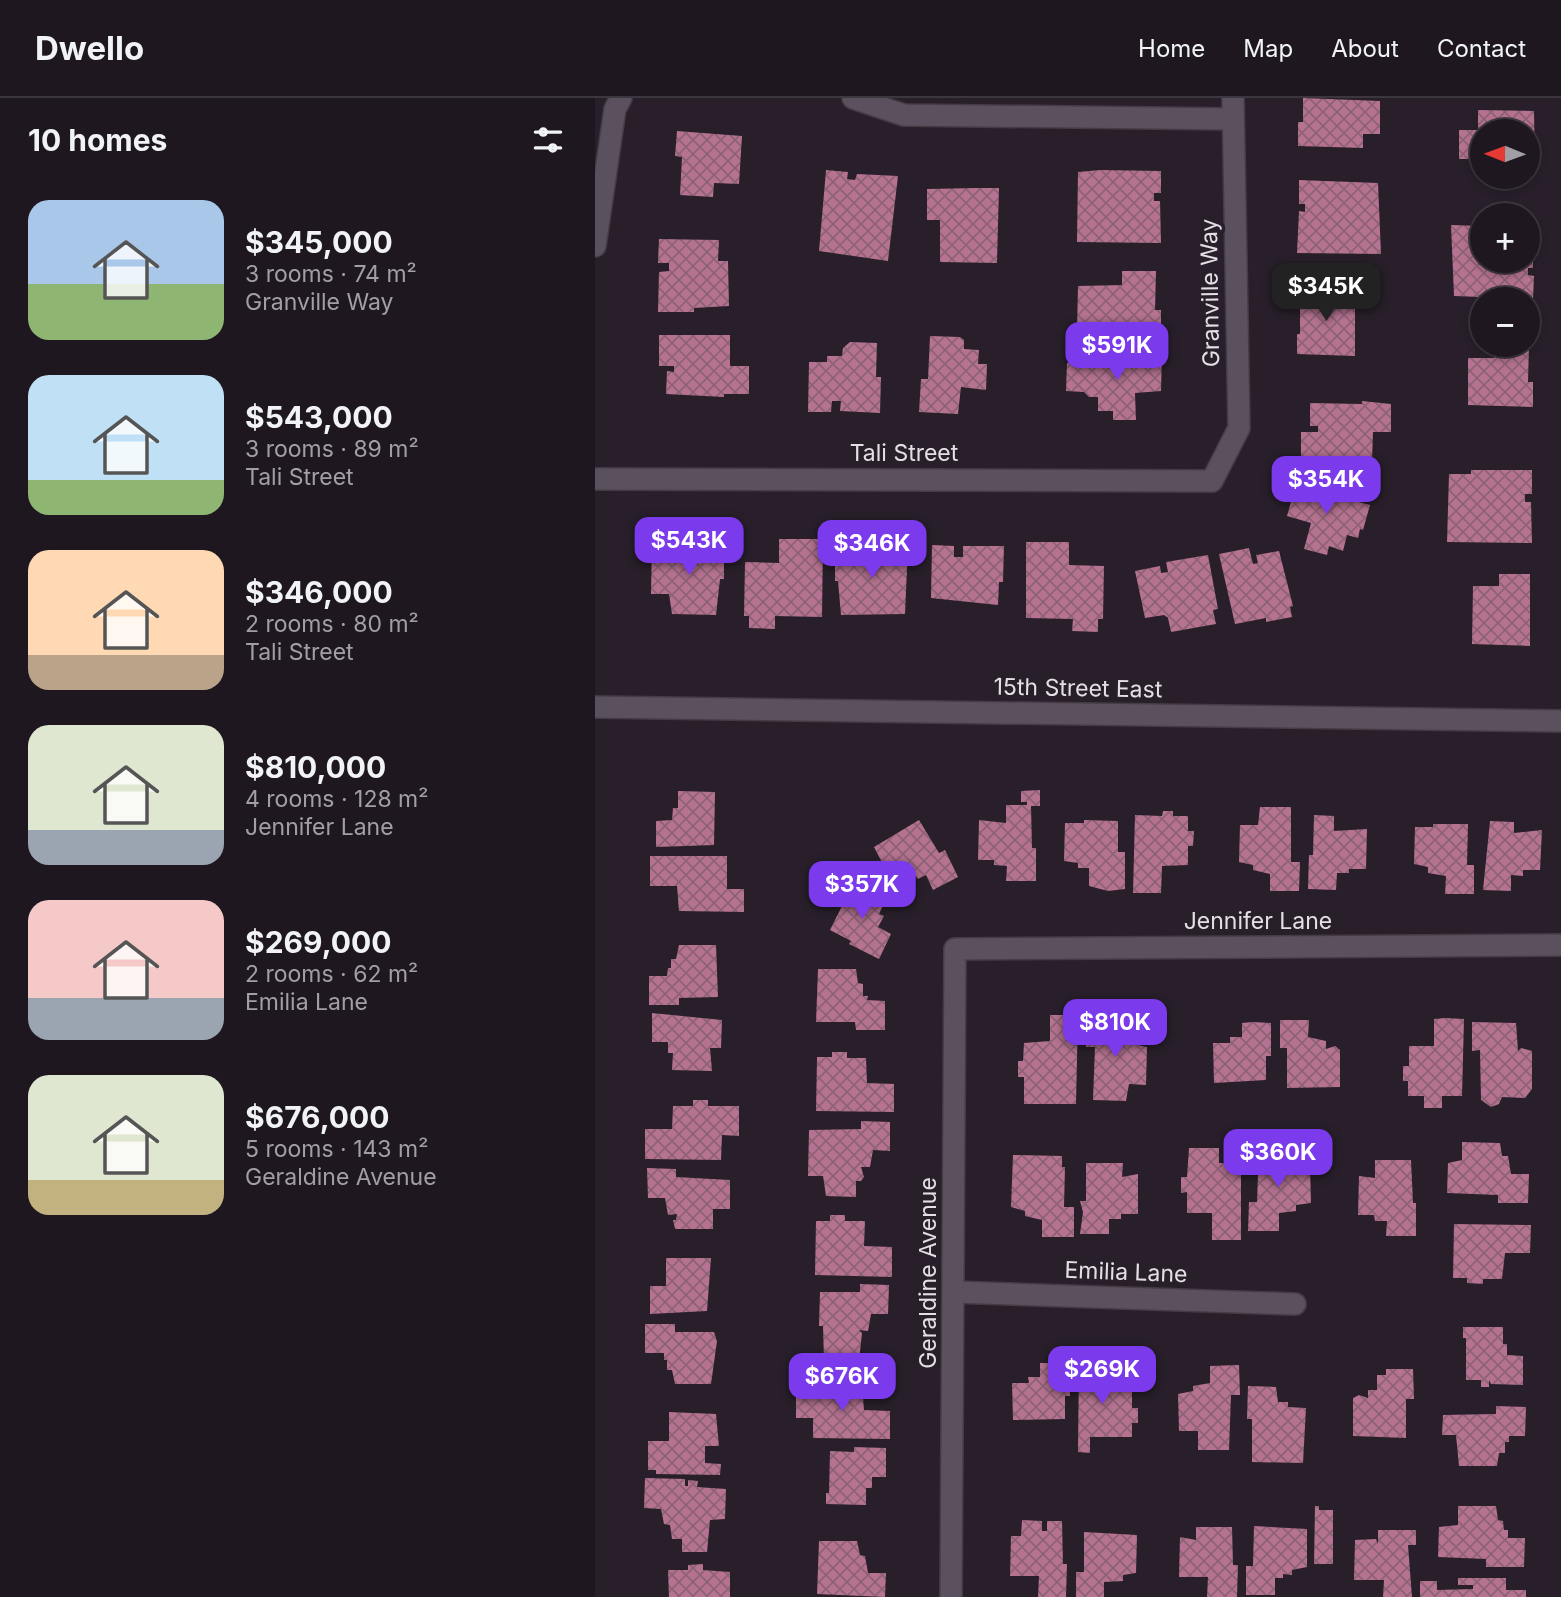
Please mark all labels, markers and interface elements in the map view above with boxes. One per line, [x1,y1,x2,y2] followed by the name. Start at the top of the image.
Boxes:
[35,28,144,68] text: Dwello
[1138,34,1205,63] text: Home
[1243,34,1293,63] text: Map
[1331,34,1399,63] text: About
[1437,34,1526,63] text: Contact
[1470,119,1540,189] north arrow
[1470,119,1540,357] map controls
[529,121,567,159] icon: filters
[28,122,167,158] text: 10 homes
[1470,203,1540,273] button: +
[1195,218,1225,367] street label: Granville Way
[245,224,393,260] text: $345,000
[84,228,168,312] icon: home
[245,260,417,288] text: 3 rooms · 74 m²
[1277,264,1375,323] pin: $345K
[1288,272,1364,300] text: $345K
[1470,287,1540,357] button: −
[245,288,394,316] text: Granville Way
[1068,322,1166,382] pin: $591K
[1081,331,1153,359] text: $591K
[245,399,393,435] text: $543,000
[84,403,168,487] icon: home
[245,435,419,463] text: 3 rooms · 89 m²
[850,439,959,467] street label: Tali Street
[1277,456,1375,516] pin: $354K
[245,463,354,491] text: Tali Street
[1288,465,1364,493] text: $354K
[640,518,738,577] pin: $543K
[823,520,921,580] pin: $346K
[651,526,727,554] text: $543K
[834,529,910,557] text: $346K
[245,574,393,610] text: $346,000
[84,578,168,662] icon: home
[245,610,419,638] text: 2 rooms · 80 m²
[245,638,354,666] text: Tali Street
[993,673,1163,703] street label: 15th Street East
[245,749,386,785] text: $810,000
[84,753,168,837] icon: home
[245,785,428,813] text: 4 rooms · 128 m²
[245,813,394,841] text: Jennifer Lane
[813,862,911,921] pin: $357K
[825,870,899,898] text: $357K
[1184,907,1332,935] street label: Jennifer Lane
[245,924,391,960] text: $269,000
[84,928,168,1012] icon: home
[245,960,418,988] text: 2 rooms · 62 m²
[245,988,368,1016] text: Emilia Lane
[1066,1000,1164,1059] pin: $810K
[1079,1008,1151,1036] text: $810K
[245,1099,390,1135] text: $676,000
[84,1103,168,1187] icon: home
[1229,1130,1327,1189] pin: $360K
[245,1135,428,1163] text: 5 rooms · 143 m²
[1240,1138,1316,1166] text: $360K
[245,1163,437,1191] text: Geraldine Avenue
[914,1177,942,1369] street label: Geraldine Avenue
[1064,1256,1188,1288] street label: Emilia Lane
[1053,1346,1151,1406] pin: $269K
[793,1354,891,1413] pin: $676K
[1064,1355,1140,1383] text: $269K
[805,1362,879,1390] text: $676K

